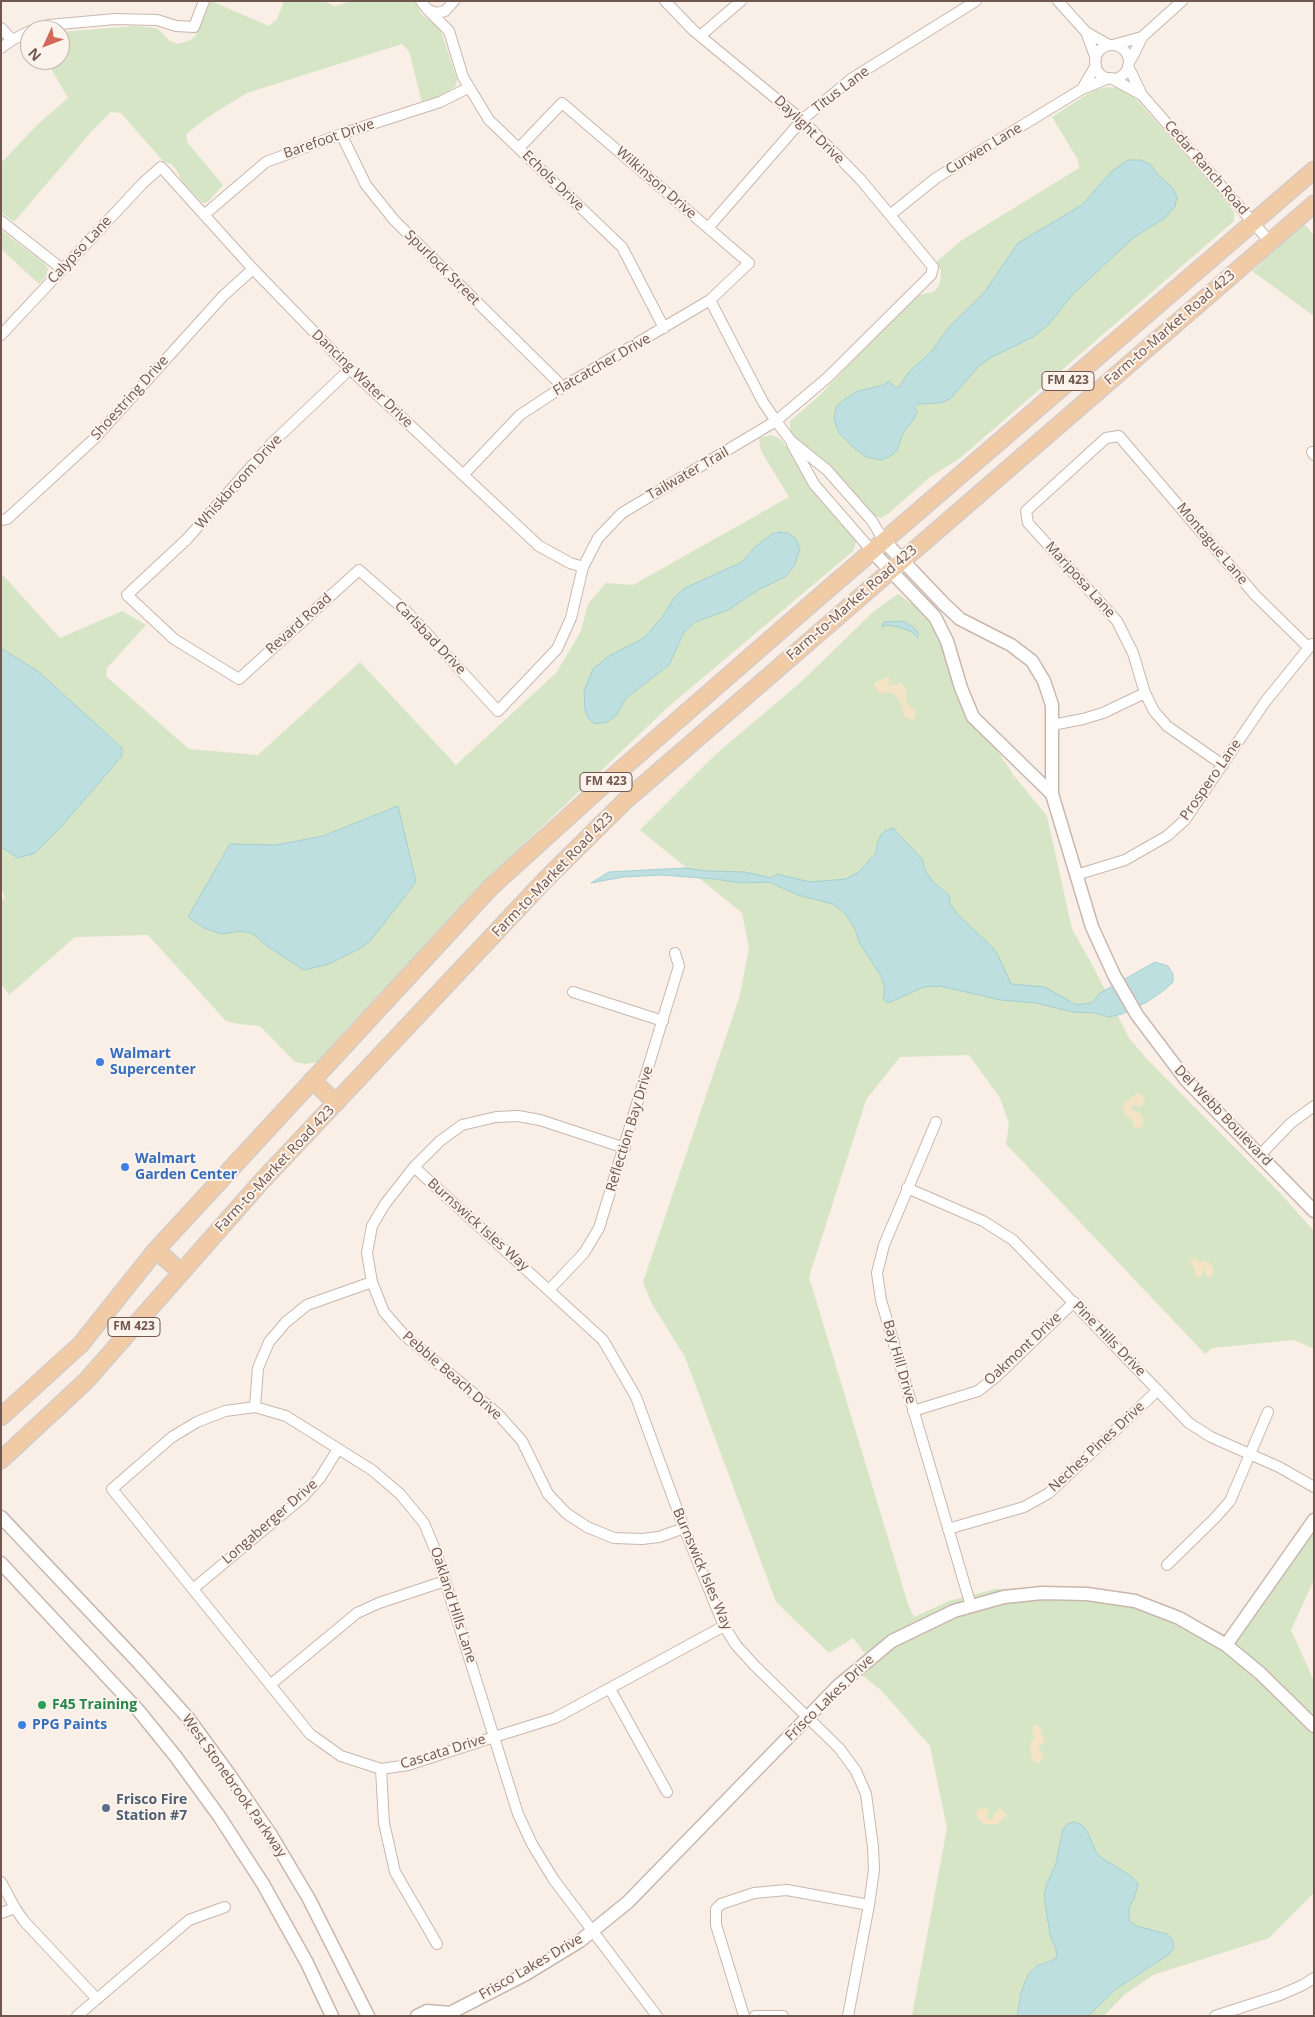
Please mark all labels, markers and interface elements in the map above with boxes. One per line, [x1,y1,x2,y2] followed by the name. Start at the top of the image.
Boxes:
[20,20,70,70] north arrow
[24,44,45,66] text: N
[809,63,873,117] street label: Titus Lane
[770,92,848,168] street label: Daylight Drive
[281,116,377,162] street label: Barefoot Drive
[1160,117,1252,219] street label: Cedar Ranch Road
[943,120,1025,178] street label: Curwen Lane
[612,144,700,222] street label: Wilkinson Drive
[519,147,587,215] street label: Echols Drive
[45,213,115,287] street label: Calypso Lane
[401,227,483,309] street label: Spurlock Street
[1101,267,1239,389] street label: Farm-to-Market Road 423
[308,326,416,432] street label: Dancing Water Drive
[550,330,654,400] street label: Flatcatcher Drive
[88,352,172,444] street label: Shoestring Drive
[1042,372,1094,391] road number: FM 423
[192,431,286,533] street label: Whiskbroom Drive
[644,444,732,504] street label: Tailwater Trail
[1173,500,1251,588] street label: Montague Lane
[1042,539,1118,621] street label: Mariposa Lane
[783,542,921,664] street label: Farm-to-Market Road 423
[263,590,335,658] street label: Revard Road
[391,598,469,678] street label: Carlsbad Drive
[1177,736,1245,824] street label: Prospero Lane
[580,772,632,792] road number: FM 423
[489,809,617,941] street label: Farm-to-Market Road 423
[110,1046,196,1078] place label: Walmart Supercenter
[94,1056,106,1068] marker: Walmart Supercenter
[1171,1062,1275,1170] street label: Del Webb Boulevard
[603,1064,657,1194] street label: Reflection Bay Drive
[212,1102,338,1236] street label: Farm-to-Market Road 423
[135,1151,237,1184] place label: Walmart Garden Center
[119,1161,131,1173] marker: Walmart Garden Center
[424,1175,532,1275] street label: Burnswick Isles Way
[1069,1298,1149,1380] street label: Pine Hills Drive
[981,1309,1065,1389] street label: Oakmont Drive
[108,1318,160,1336] road number: FM 423
[879,1318,919,1406] street label: Bay Hill Drive
[399,1328,505,1424] street label: Pebble Beach Drive
[1046,1398,1148,1496] street label: Neches Pines Drive
[219,1476,321,1568] street label: Longaberger Drive
[669,1506,735,1632] street label: Burnswick Isles Way
[426,1545,480,1665] street label: Oakland Hills Lane
[782,1651,878,1745] street label: Frisco Lakes Drive
[52,1697,137,1713] place label: F45 Training
[36,1699,48,1711] marker: F45 Training
[178,1711,290,1861] street label: West Stonebrook Parkway
[32,1717,107,1733] place label: PPG Paints
[16,1719,28,1731] marker: PPG Paints
[398,1731,488,1773] street label: Cascata Drive
[116,1792,187,1824] place label: Frisco Fire Station #7
[100,1802,112,1814] marker: Frisco Fire Station #7
[476,1931,586,2003] street label: Frisco Lakes Drive

